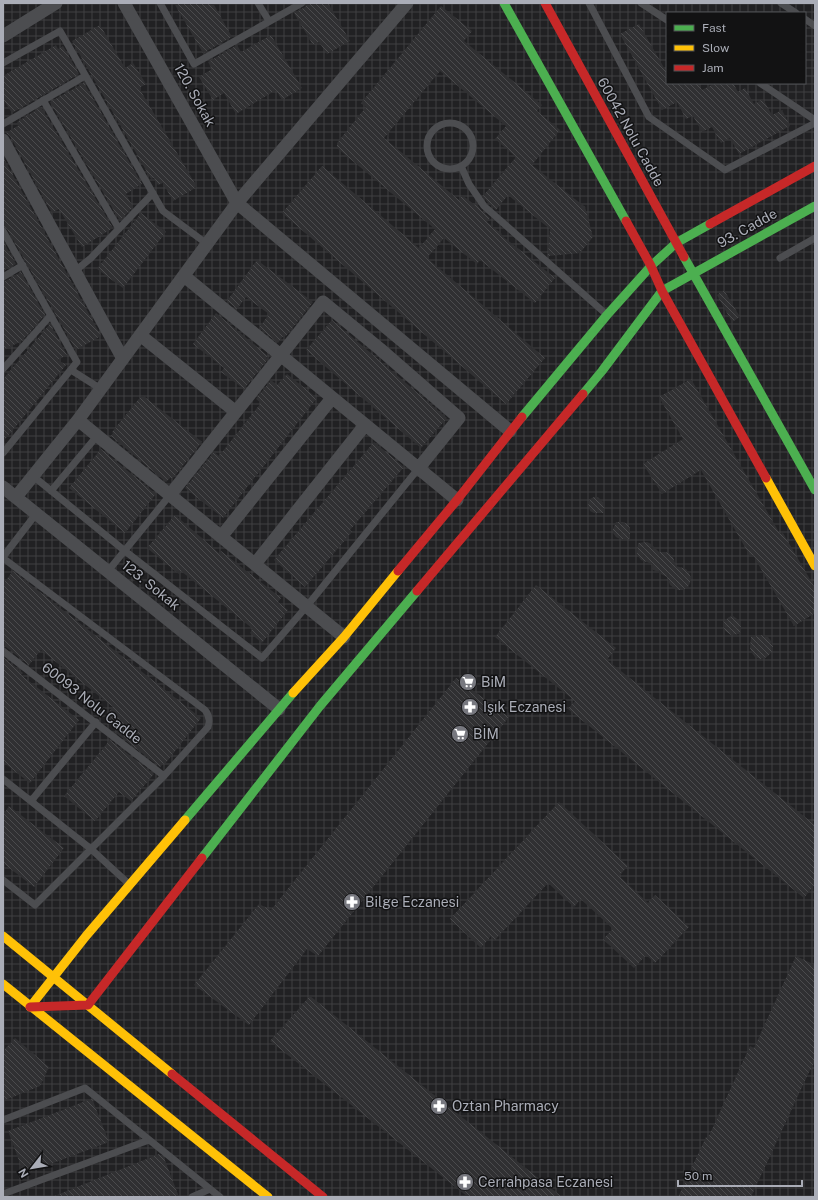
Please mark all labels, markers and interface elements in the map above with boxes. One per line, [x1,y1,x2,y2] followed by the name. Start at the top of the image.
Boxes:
[666,12,806,84] legend
[702,21,727,35] text: Fast
[702,41,730,55] text: Slow
[171,61,219,129] street label: 120. Sokak
[702,61,724,75] text: Jam
[594,75,668,189] street label: 60042 Nolu Cadde
[714,205,780,251] street label: 93. Cadde
[119,557,183,613] street label: 123. Sokak
[39,659,145,747] street label: 60093 Nolu Cadde
[458,672,478,692] supermarket icon: BiM
[481,674,506,690] place label: BiM
[460,697,480,717] pharmacy icon: Işık Eczanesi
[483,699,566,715] place label: Işık Eczanesi
[450,724,470,744] supermarket icon: BİM
[473,724,499,742] place label: BİM
[342,892,362,912] pharmacy icon: Bilge Eczanesi
[365,894,459,910] place label: Bilge Eczanesi
[429,1096,449,1116] pharmacy icon: Oztan Pharmacy
[452,1098,559,1114] place label: Oztan Pharmacy
[12,1148,52,1188] north arrow
[678,1162,802,1188] scale bar
[16,1166,31,1180] text: N
[684,1169,712,1183] text: 50 m
[455,1172,475,1192] pharmacy icon: Cerrahpasa Eczanesi
[478,1174,613,1190] place label: Cerrahpasa Eczanesi

